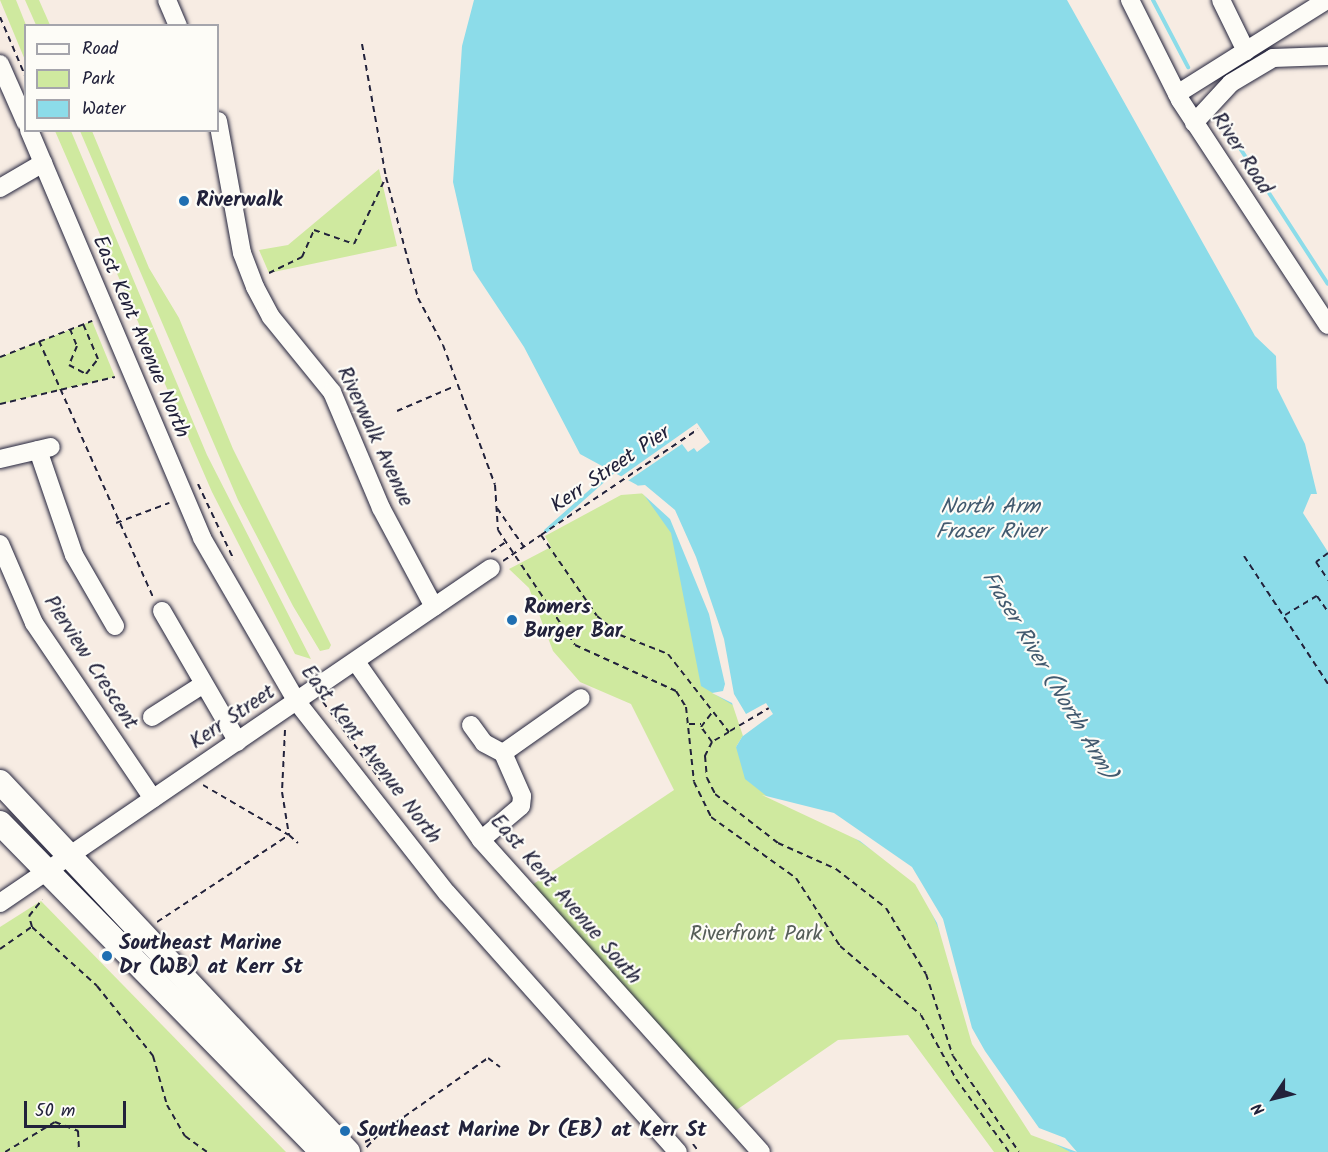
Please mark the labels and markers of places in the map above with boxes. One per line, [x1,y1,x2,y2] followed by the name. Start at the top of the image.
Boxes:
[196,188,282,214] place label: Riverwalk
[177,194,191,208] marker: Riverwalk
[524,595,622,645] place label: Romers Burger Bar
[505,613,519,627] marker: Romers Burger Bar
[119,931,303,981] place label: Southeast Marine Dr (WB) at Kerr St
[100,949,114,963] marker: Southeast Marine Dr (WB) at Kerr St
[357,1118,707,1144] place label: Southeast Marine Dr (EB) at Kerr St
[338,1124,352,1138] marker: Southeast Marine Dr (EB) at Kerr St

